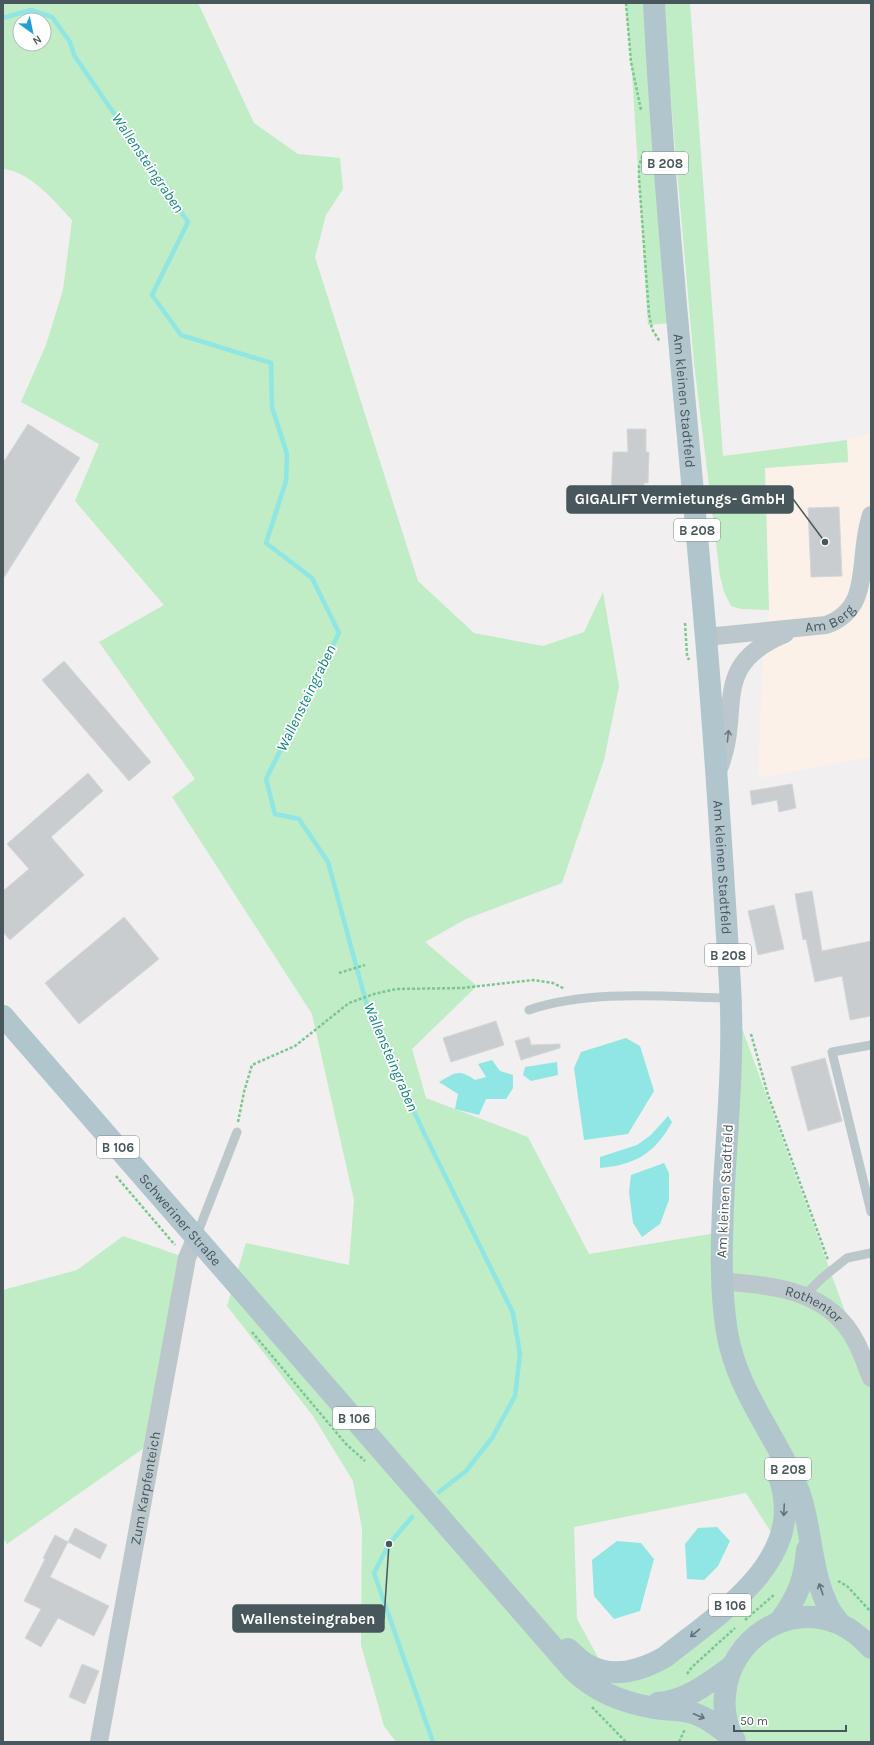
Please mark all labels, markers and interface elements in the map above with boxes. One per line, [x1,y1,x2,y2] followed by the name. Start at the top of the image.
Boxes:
[12,12,52,52] north arrow
[30,32,44,48] text: N
[108,110,188,216] water label: Wallensteingraben
[642,152,688,174] road number: B 208
[670,333,699,468] street label: Am kleinen Stadtfeld
[567,486,793,513] callout: GIGALIFT Vermietungs- GmbH
[575,490,785,508] text: GIGALIFT Vermietungs- GmbH
[674,519,720,541] road number: B 208
[804,601,858,636] street label: Am Berg
[272,642,340,754] water label: Wallensteingraben
[724,730,731,743] one-way arrow
[710,800,735,935] street label: Am kleinen Stadtfeld
[705,944,751,966] road number: B 208
[360,1000,422,1114] water label: Wallensteingraben
[713,1124,737,1258] street label: Am kleinen Stadtfeld
[97,1136,139,1158] road number: B 106
[136,1170,225,1269] street label: Schweriner Straße
[783,1282,847,1326] street label: Rothentor
[333,1407,375,1429] road number: B 106
[126,1430,164,1546] street label: Zum Karpfenteich
[765,1458,811,1480] road number: B 208
[780,1503,788,1516] one-way arrow
[817,1583,825,1595] one-way arrow
[709,1594,751,1616] road number: B 106
[233,1605,384,1632] callout: Wallensteingraben
[241,1610,375,1628] text: Wallensteingraben
[690,1628,701,1637] one-way arrow
[734,1707,846,1733] scale bar
[692,1713,704,1720] one-way arrow
[740,1714,768,1728] text: 50 m

